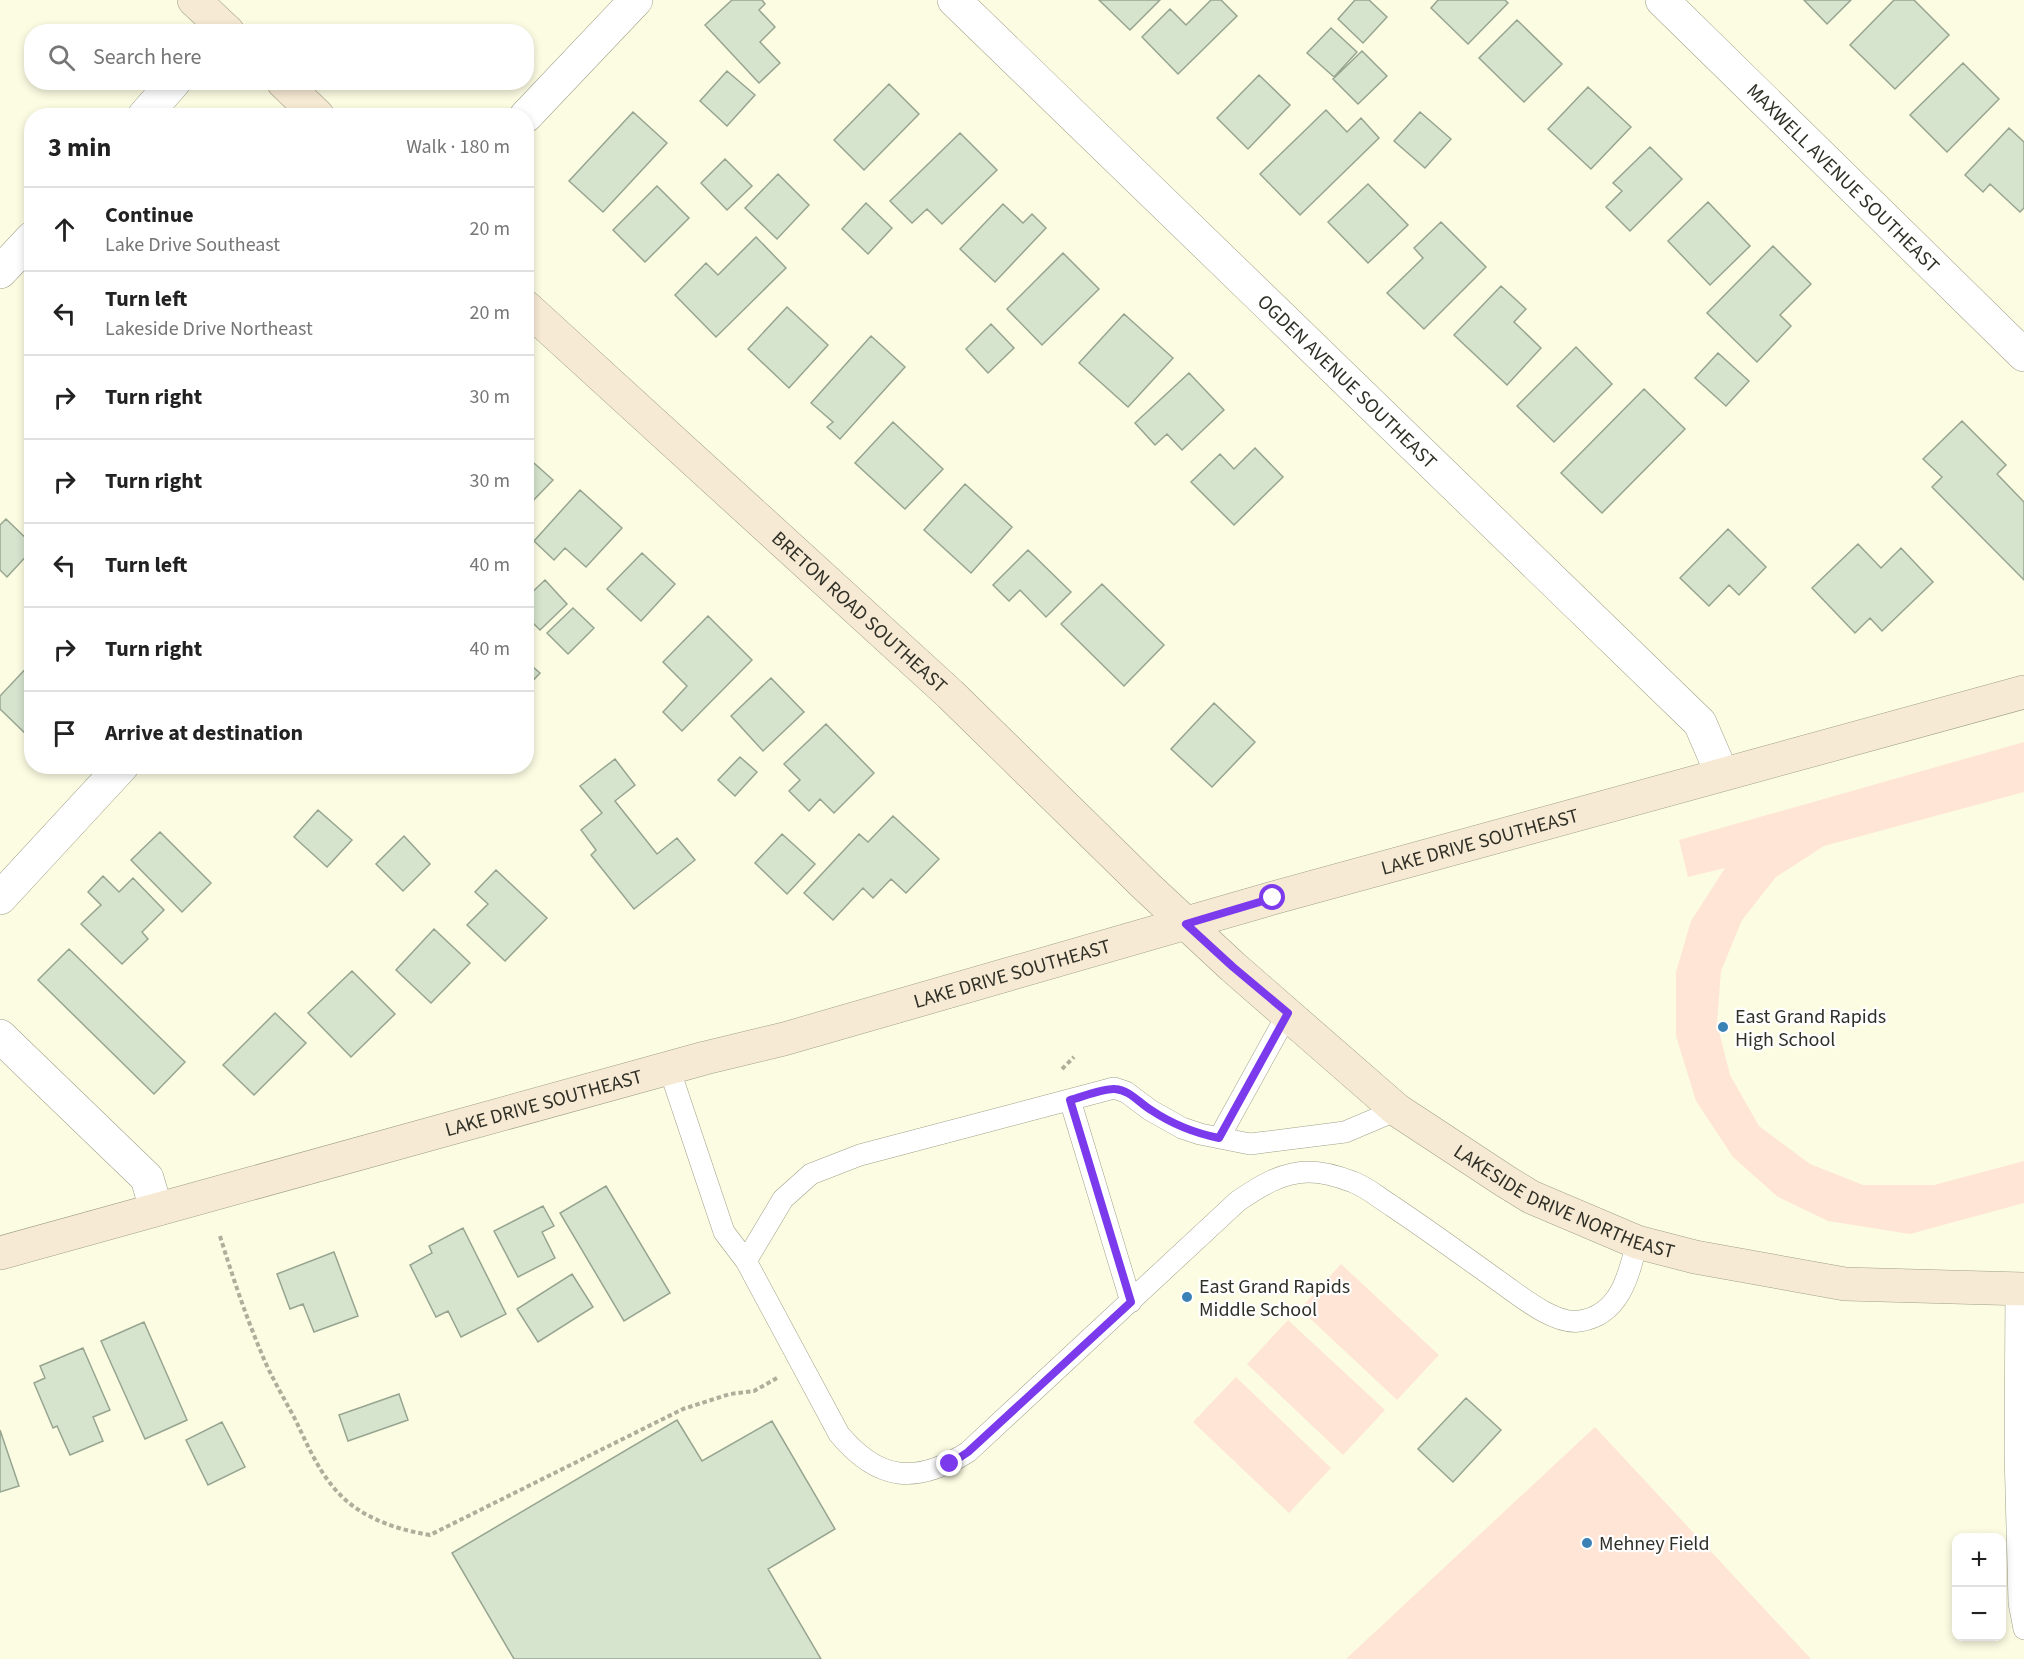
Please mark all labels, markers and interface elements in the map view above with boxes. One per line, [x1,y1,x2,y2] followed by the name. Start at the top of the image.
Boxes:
[24,24,534,90] search box
[45,41,78,74] icon: search
[93,41,201,73] text: Search here
[1740,77,1946,280] street label: MAXWELL AVENUE SOUTHEAST
[48,129,111,166] text: 3 min
[406,133,510,161] text: Walk · 180 m
[105,199,194,231] text: Continue
[48,213,81,246] icon: ahead
[470,215,510,243] text: 20 m
[105,231,280,259] text: Lake Drive Southeast
[105,283,187,315] text: Turn left
[1251,288,1443,476] street label: OGDEN AVENUE SOUTHEAST
[48,297,81,330] icon: left
[470,299,510,327] text: 20 m
[105,315,313,343] text: Lakeside Drive Northeast
[48,381,81,414] icon: right
[105,381,202,413] text: Turn right
[470,383,510,411] text: 30 m
[48,465,81,498] icon: right
[105,465,202,497] text: Turn right
[470,467,510,495] text: 30 m
[765,525,953,700] street label: BRETON ROAD SOUTHEAST
[48,549,81,582] icon: left
[105,549,187,581] text: Turn left
[470,551,510,579] text: 40 m
[48,633,81,666] icon: right
[105,633,202,665] text: Turn right
[470,635,510,663] text: 40 m
[48,717,81,750] icon: arrive
[105,717,303,749] text: Arrive at destination
[1378,802,1582,883] street label: LAKE DRIVE SOUTHEAST
[1259,884,1285,910] route start
[911,932,1114,1016] street label: LAKE DRIVE SOUTHEAST
[1735,1003,1886,1054] place label: East Grand Rapids High School
[1716,1020,1730,1034] marker: East Grand Rapids High School
[442,1063,646,1144] street label: LAKE DRIVE SOUTHEAST
[1448,1138,1678,1266] street label: LAKESIDE DRIVE NORTHEAST
[1199,1273,1350,1324] place label: East Grand Rapids Middle School
[1180,1290,1194,1304] marker: East Grand Rapids Middle School
[936,1450,962,1476] route end
[1599,1530,1710,1558] place label: Mehney Field
[1952,1533,2006,1641] map controls
[1952,1533,2006,1587] button: +
[1580,1536,1594,1550] marker: Mehney Field
[1952,1587,2006,1641] button: −

